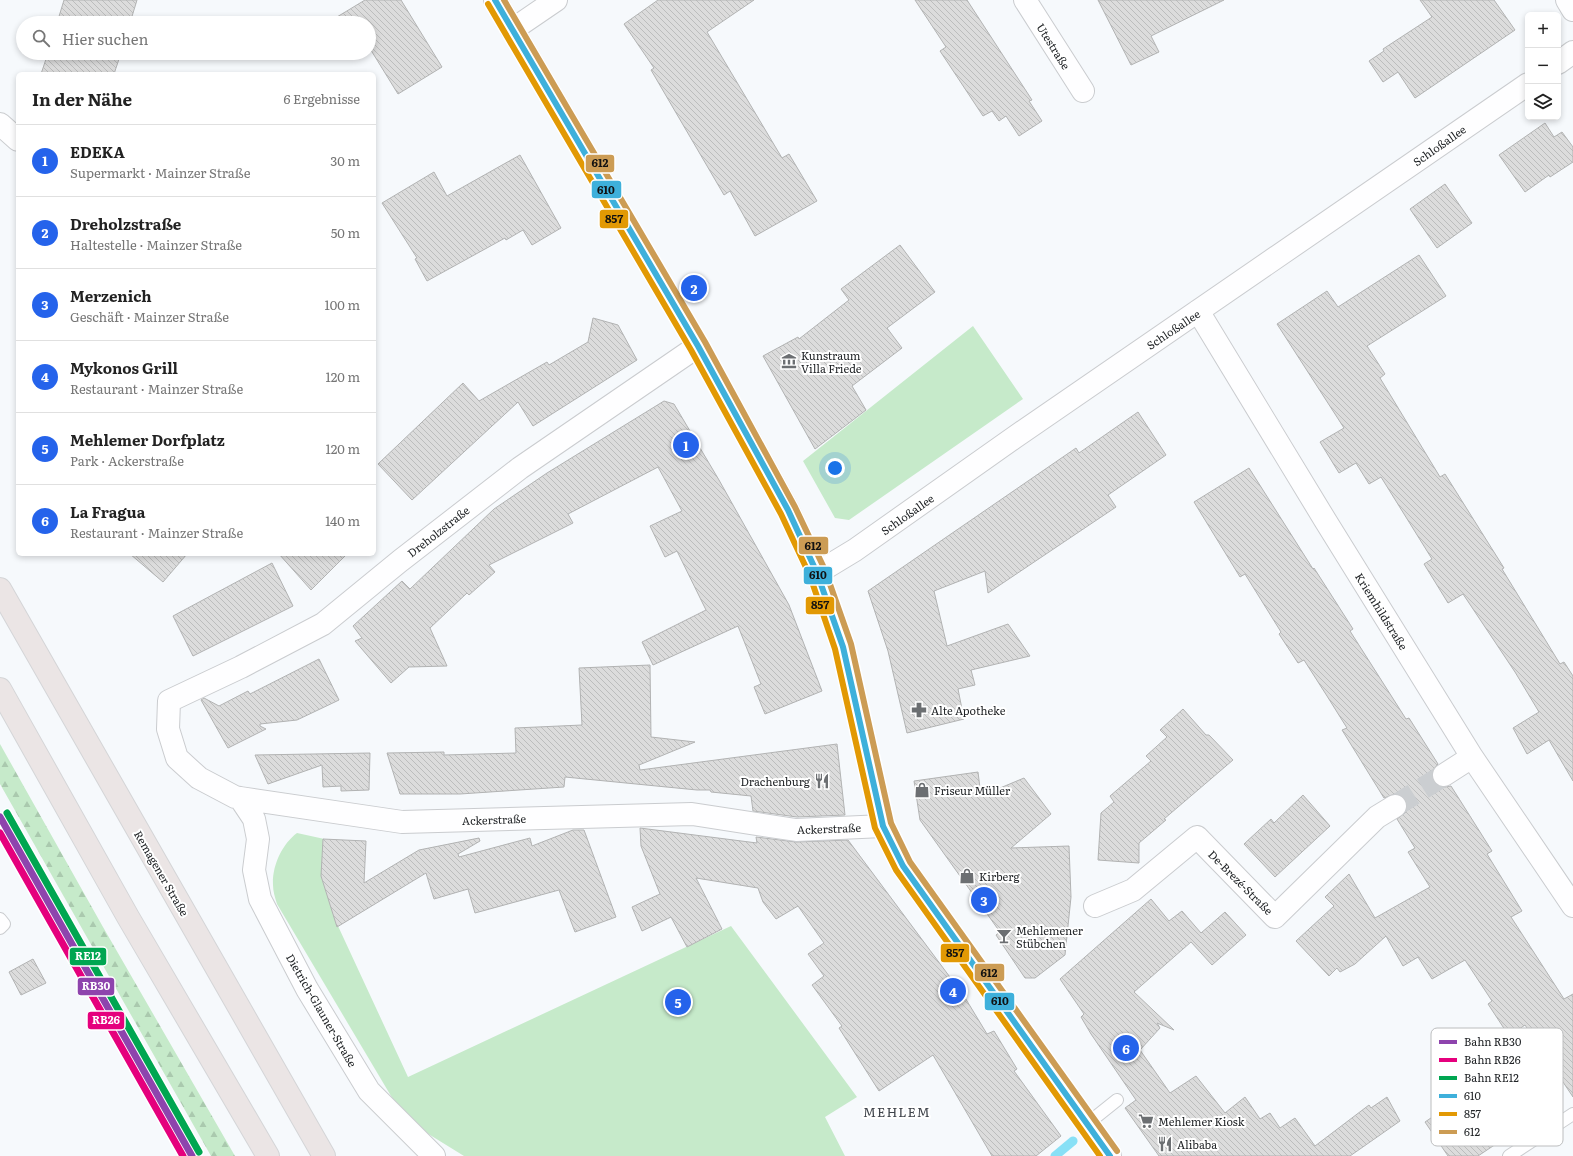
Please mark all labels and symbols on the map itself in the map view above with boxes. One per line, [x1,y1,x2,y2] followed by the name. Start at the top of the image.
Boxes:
[1033,20,1075,72] street label: Utestraße
[1409,121,1469,169] street label: Schloßallee
[585,154,615,173] line badge: 612
[592,154,609,170] text: 612
[591,180,622,199] line badge: 610
[597,181,615,197] text: 610
[599,209,629,229] line badge: 857
[605,210,623,226] text: 857
[681,273,707,303] pin: 2
[1143,305,1203,353] street label: Schloßallee
[801,347,862,376] place label: Kunstraum Villa Friede
[780,352,798,370] museum icon: Kunstraum Villa Friede
[673,430,699,460] pin: 1
[825,458,845,478] your location
[877,490,937,538] street label: Schloßallee
[404,501,473,560] street label: Dreholzstraße
[798,536,829,555] line badge: 612
[805,537,822,553] text: 612
[803,566,833,585] line badge: 610
[809,566,827,582] text: 610
[1352,569,1412,653] street label: Kriemhildstraße
[805,596,835,615] line badge: 857
[811,596,829,612] text: 857
[910,701,928,719] pharmacy icon: Alte Apotheke
[931,702,1006,718] place label: Alte Apotheke
[813,772,831,790] restaurant icon: Drachenburg
[740,773,811,789] place label: Drachenburg
[913,781,931,799] shop icon: Friseur Müller
[934,782,1011,798] place label: Friseur Müller
[462,810,527,828] street label: Ackerstraße
[797,819,862,837] street label: Ackerstraße
[131,827,193,919] street label: Remagener Straße
[1205,846,1277,918] street label: De-Brezé-Straße
[958,867,976,885] shop icon: Kirberg
[979,868,1020,884] place label: Kirberg
[971,885,997,915] pin: 3
[1016,922,1084,951] place label: Mehlemener Stübchen
[995,927,1013,945] bar icon: Mehlemener Stübchen
[940,943,970,963] line badge: 857
[946,944,964,960] text: 857
[69,947,107,966] line badge: RE12
[75,947,101,963] text: RE12
[283,950,361,1070] street label: Dietrich-Glauner-Straße
[974,963,1005,982] line badge: 612
[981,964,998,980] text: 612
[940,976,966,1006] pin: 4
[77,977,115,996] line badge: RB30
[82,977,111,993] text: RB30
[665,987,691,1017] pin: 5
[984,992,1015,1011] line badge: 610
[991,992,1009,1008] text: 610
[87,1011,125,1030] line badge: RB26
[92,1011,121,1027] text: RB26
[1431,1028,1563,1146] legend
[1113,1033,1139,1063] pin: 6
[1464,1033,1521,1049] text: Bahn RB30
[1464,1051,1521,1067] text: Bahn RB26
[1464,1069,1519,1085] text: Bahn RE12
[1464,1087,1481,1103] text: 610
[863,1102,931,1121] district label: MEHLEM
[1464,1105,1482,1121] text: 857
[1137,1112,1155,1130] supermarket icon: Mehlemer Kiosk
[1158,1113,1245,1129] place label: Mehlemer Kiosk
[1464,1123,1480,1139] text: 612
[1156,1135,1174,1153] restaurant icon: Alibaba
[1177,1136,1217,1152] place label: Alibaba

